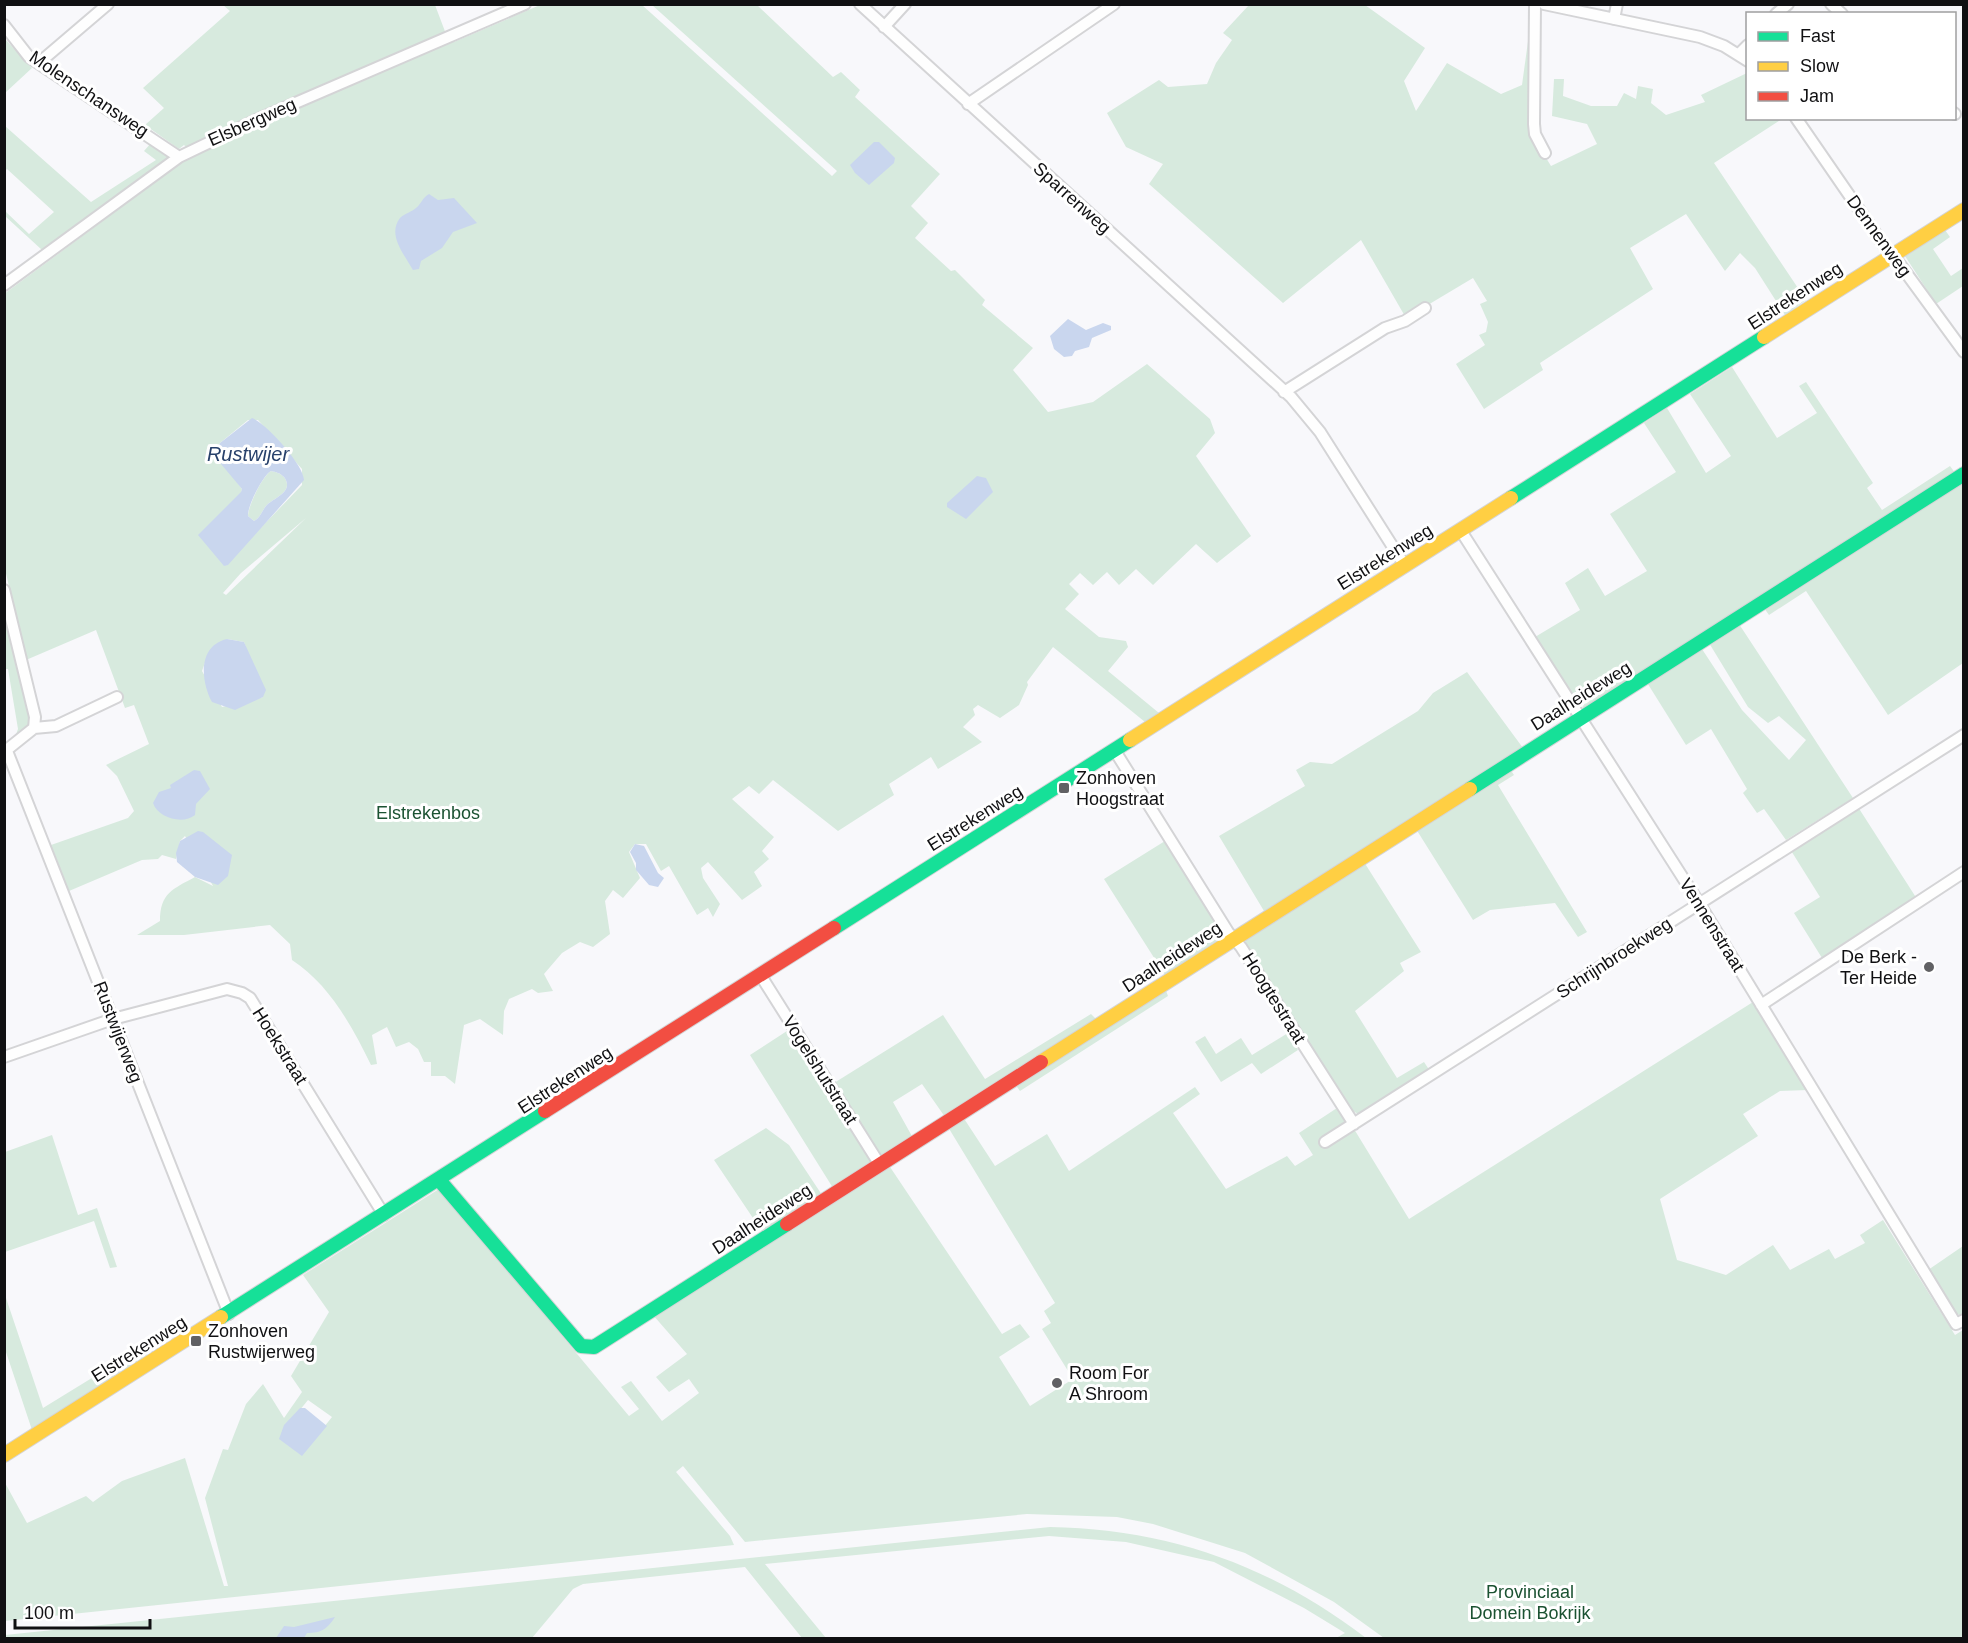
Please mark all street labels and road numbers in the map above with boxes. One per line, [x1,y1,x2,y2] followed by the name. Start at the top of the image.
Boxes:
[26,47,152,141] street label: Molenschansweg
[205,94,299,150] street label: Elsbergweg
[1029,158,1115,238] street label: Sparrenweg
[1843,191,1915,281] street label: Dennenweg
[1744,258,1846,334] street label: Elstrekenweg
[1334,520,1436,594] street label: Elstrekenweg
[1527,657,1635,735] street label: Daalheideweg
[924,781,1026,855] street label: Elstrekenweg
[1675,875,1749,975] street label: Vennenstraat
[1553,913,1675,1003] street label: Schrijnbroekweg
[1119,918,1225,996] street label: Daalheideweg
[1238,949,1310,1047] street label: Hoogtestraat
[89,978,147,1086] street label: Rustwijerweg
[248,1004,312,1088] street label: Hoekstraat
[779,1012,861,1128] street label: Vogelshutstraat
[514,1042,616,1118] street label: Elstrekenweg
[709,1180,815,1258] street label: Daalheideweg
[88,1312,190,1386] street label: Elstrekenweg

